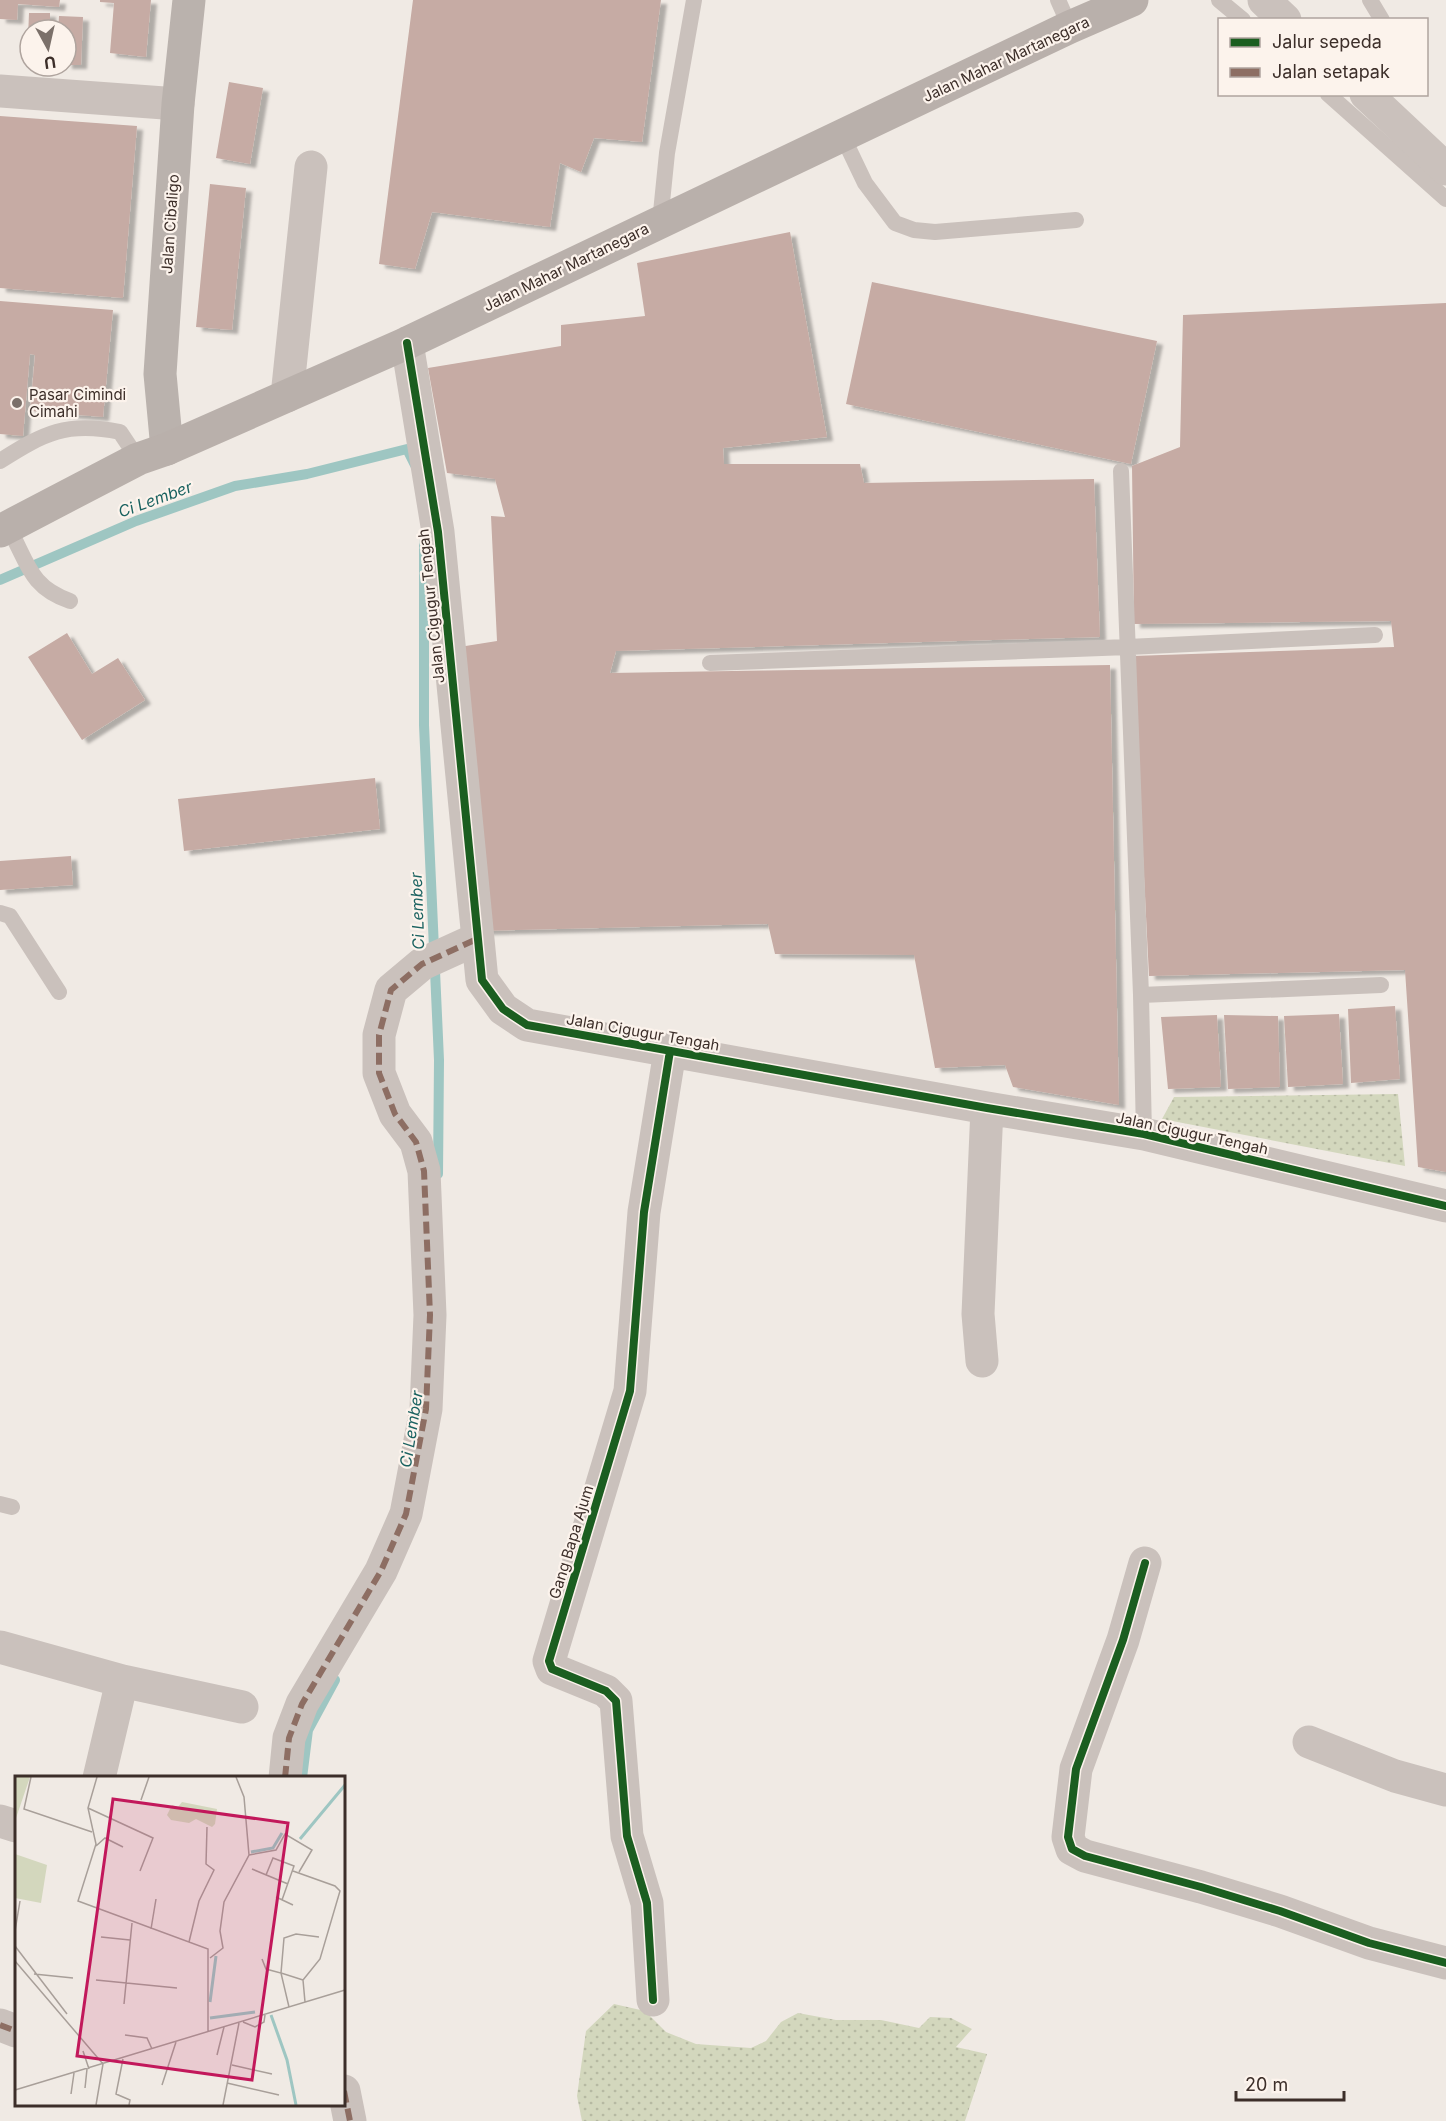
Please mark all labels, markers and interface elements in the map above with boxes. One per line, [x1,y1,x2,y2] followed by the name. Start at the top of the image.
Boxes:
[920,12,1092,106] street label: Jalan Mahar Martanegara
[18,18,78,78] north arrow
[1218,18,1428,96] legend
[1272,31,1382,52] text: Jalur sepeda
[43,52,57,74] text: U
[1272,61,1390,82] text: Jalan setapak
[157,173,183,275] street label: Jalan Cibaligo
[480,219,652,315] street label: Jalan Mahar Martanegara
[29,385,126,421] place label: Pasar Cimindi Cimahi
[10,396,24,410] marker: Pasar Cimindi Cimahi
[115,476,196,522] water label: Ci Lember
[413,528,449,684] street label: Jalan Cigugur Tengah
[406,871,428,950] water label: Ci Lember
[565,1009,721,1055] street label: Jalan Cigugur Tengah
[1114,1108,1270,1158] street label: Jalan Cigugur Tengah
[395,1388,427,1469] water label: Ci Lember
[545,1483,597,1601] street label: Gang Bapa Ajum
[15,1776,345,2106] inset map
[1236,2064,1344,2102] scale bar
[1245,2074,1288,2095] text: 20 m

